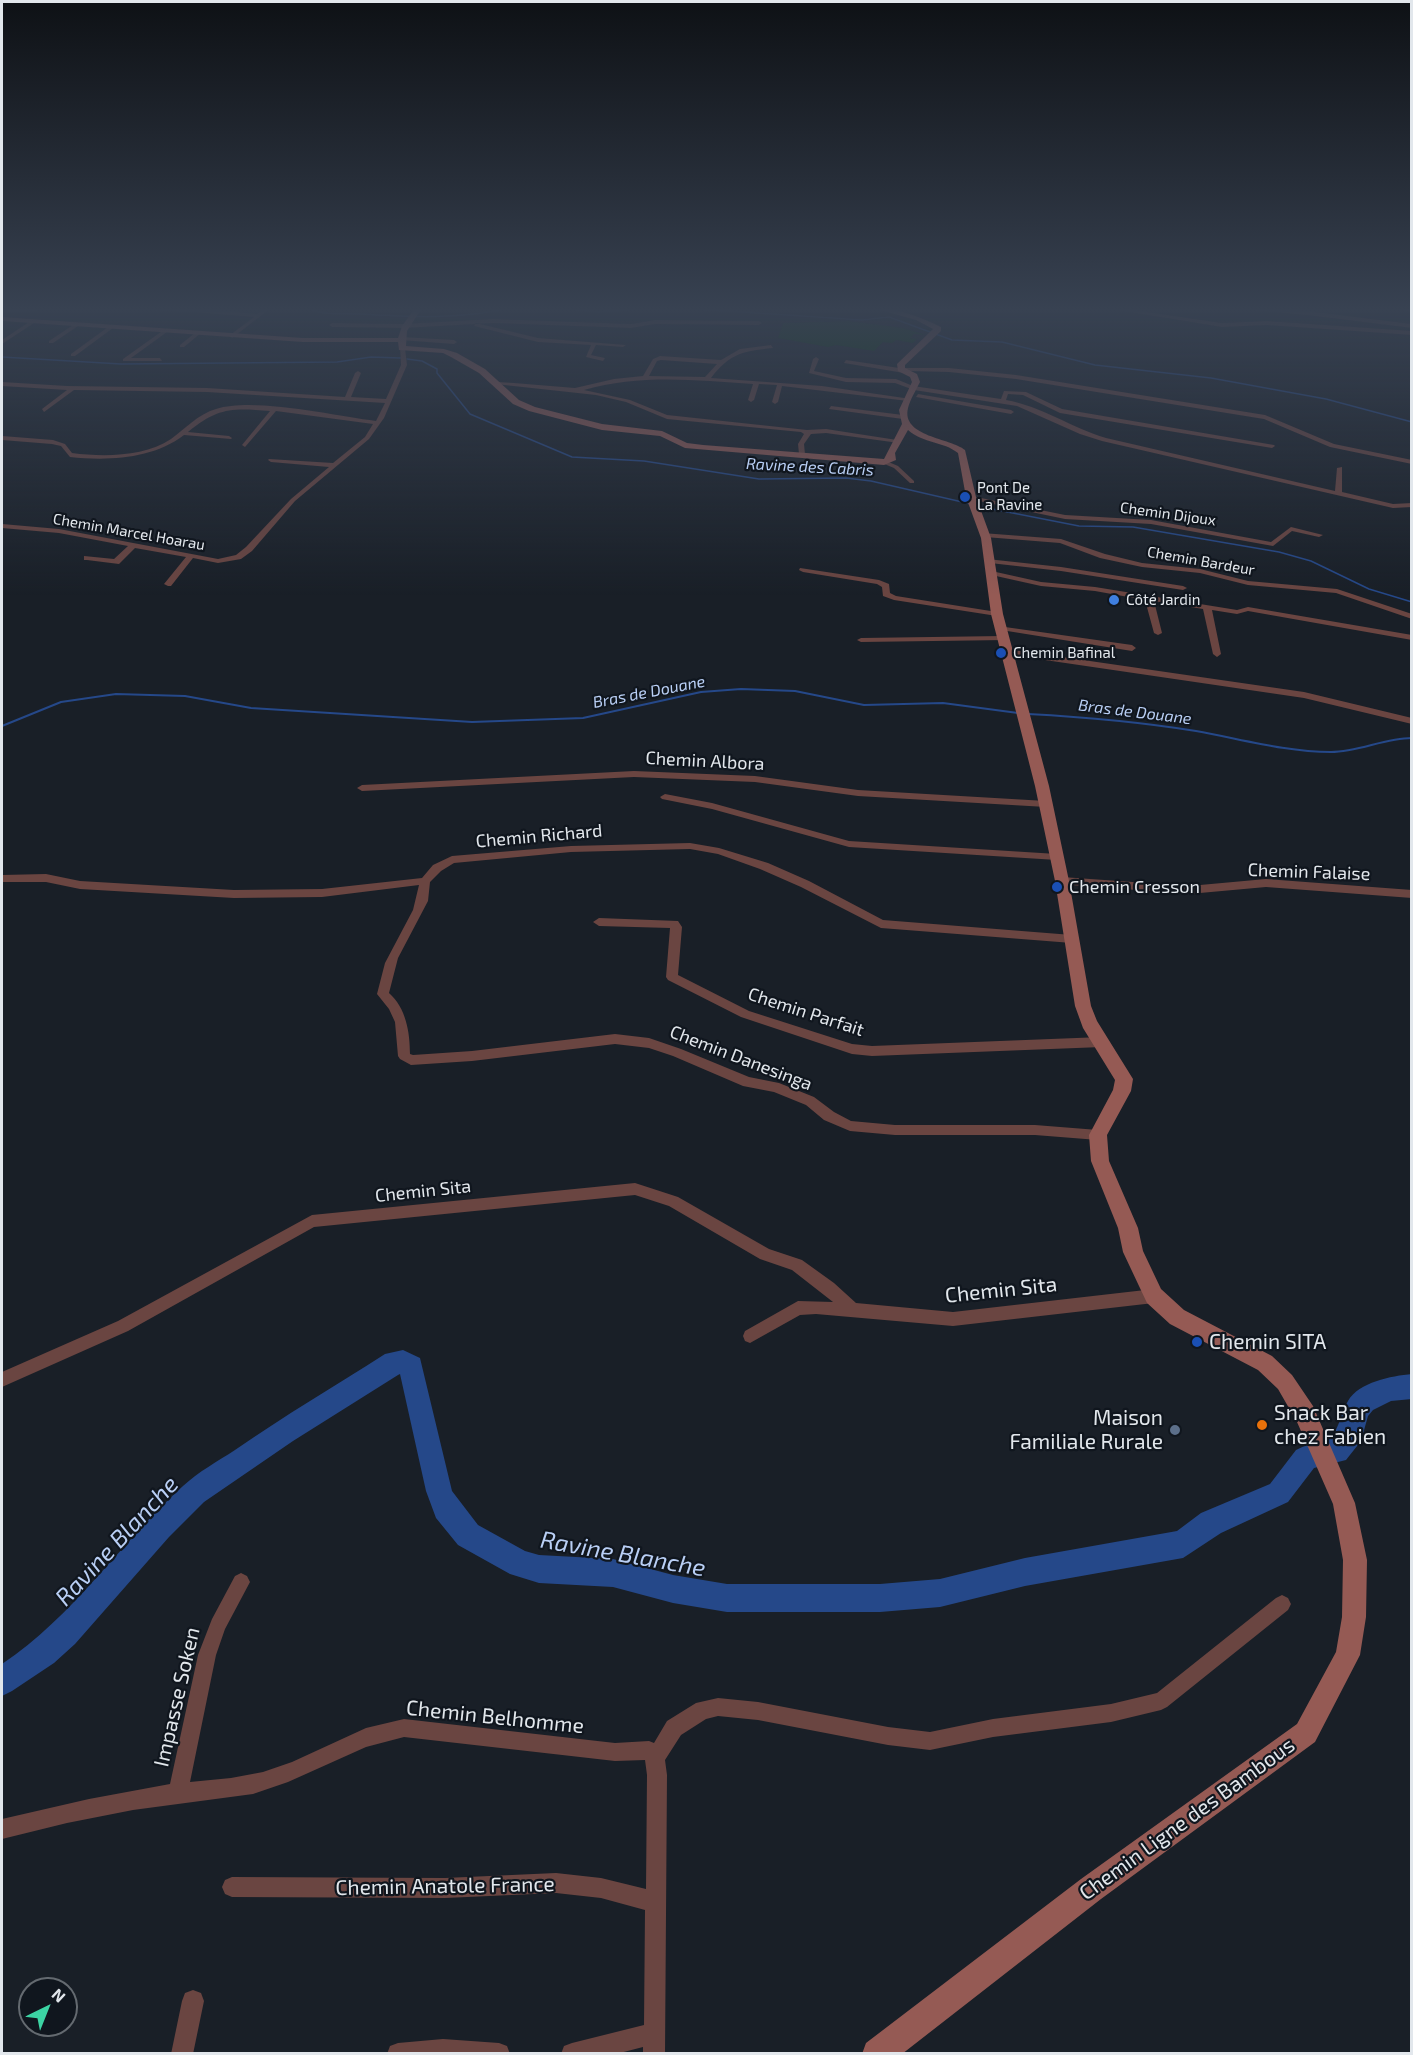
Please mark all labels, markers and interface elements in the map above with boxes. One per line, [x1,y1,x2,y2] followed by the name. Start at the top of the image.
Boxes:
[746,454,874,480] water label: Ravine des Cabris
[977,479,1042,514] place label: Pont De La Ravine
[958,490,972,504] marker: Pont De La Ravine
[1119,498,1217,530] street label: Chemin Dijoux
[52,510,206,554] street label: Chemin Marcel Hoarau
[1146,543,1256,579] street label: Chemin Bardeur
[1126,591,1200,609] place label: Côté Jardin
[1107,593,1121,607] marker: Côté Jardin
[1013,644,1115,662] place label: Chemin Bafinal
[994,646,1008,660] marker: Chemin Bafinal
[591,672,707,712] water label: Bras de Douane
[1077,696,1193,728] water label: Bras de Douane
[645,747,765,775] street label: Chemin Albora
[475,820,603,852] street label: Chemin Richard
[1247,859,1371,885] street label: Chemin Falaise
[1069,876,1200,898] place label: Chemin Cresson
[1050,880,1064,894] marker: Chemin Cresson
[745,983,867,1041] street label: Chemin Parfait
[667,1021,815,1095] street label: Chemin Danesinga
[374,1175,472,1207] street label: Chemin Sita
[944,1272,1058,1308] street label: Chemin Sita
[1209,1329,1326,1355] place label: Chemin SITA
[1190,1335,1204,1349] marker: Chemin SITA
[1274,1400,1386,1450] place label: Snack Bar chez Fabien
[1009,1405,1163,1455] place label: Maison Familiale Rurale
[1255,1418,1269,1432] marker: Snack Bar chez Fabien
[1168,1423,1182,1437] marker: Maison Familiale Rurale
[49,1470,185,1612] water label: Ravine Blanche
[538,1525,708,1583] water label: Ravine Blanche
[149,1625,205,1769] street label: Impasse Soken
[405,1695,585,1739] street label: Chemin Belhomme
[1074,1732,1300,1906] street label: Chemin Ligne des Bambous
[335,1871,555,1901] street label: Chemin Anatole France
[18,1977,78,2037] north arrow
[49,1984,70,2006] text: N

